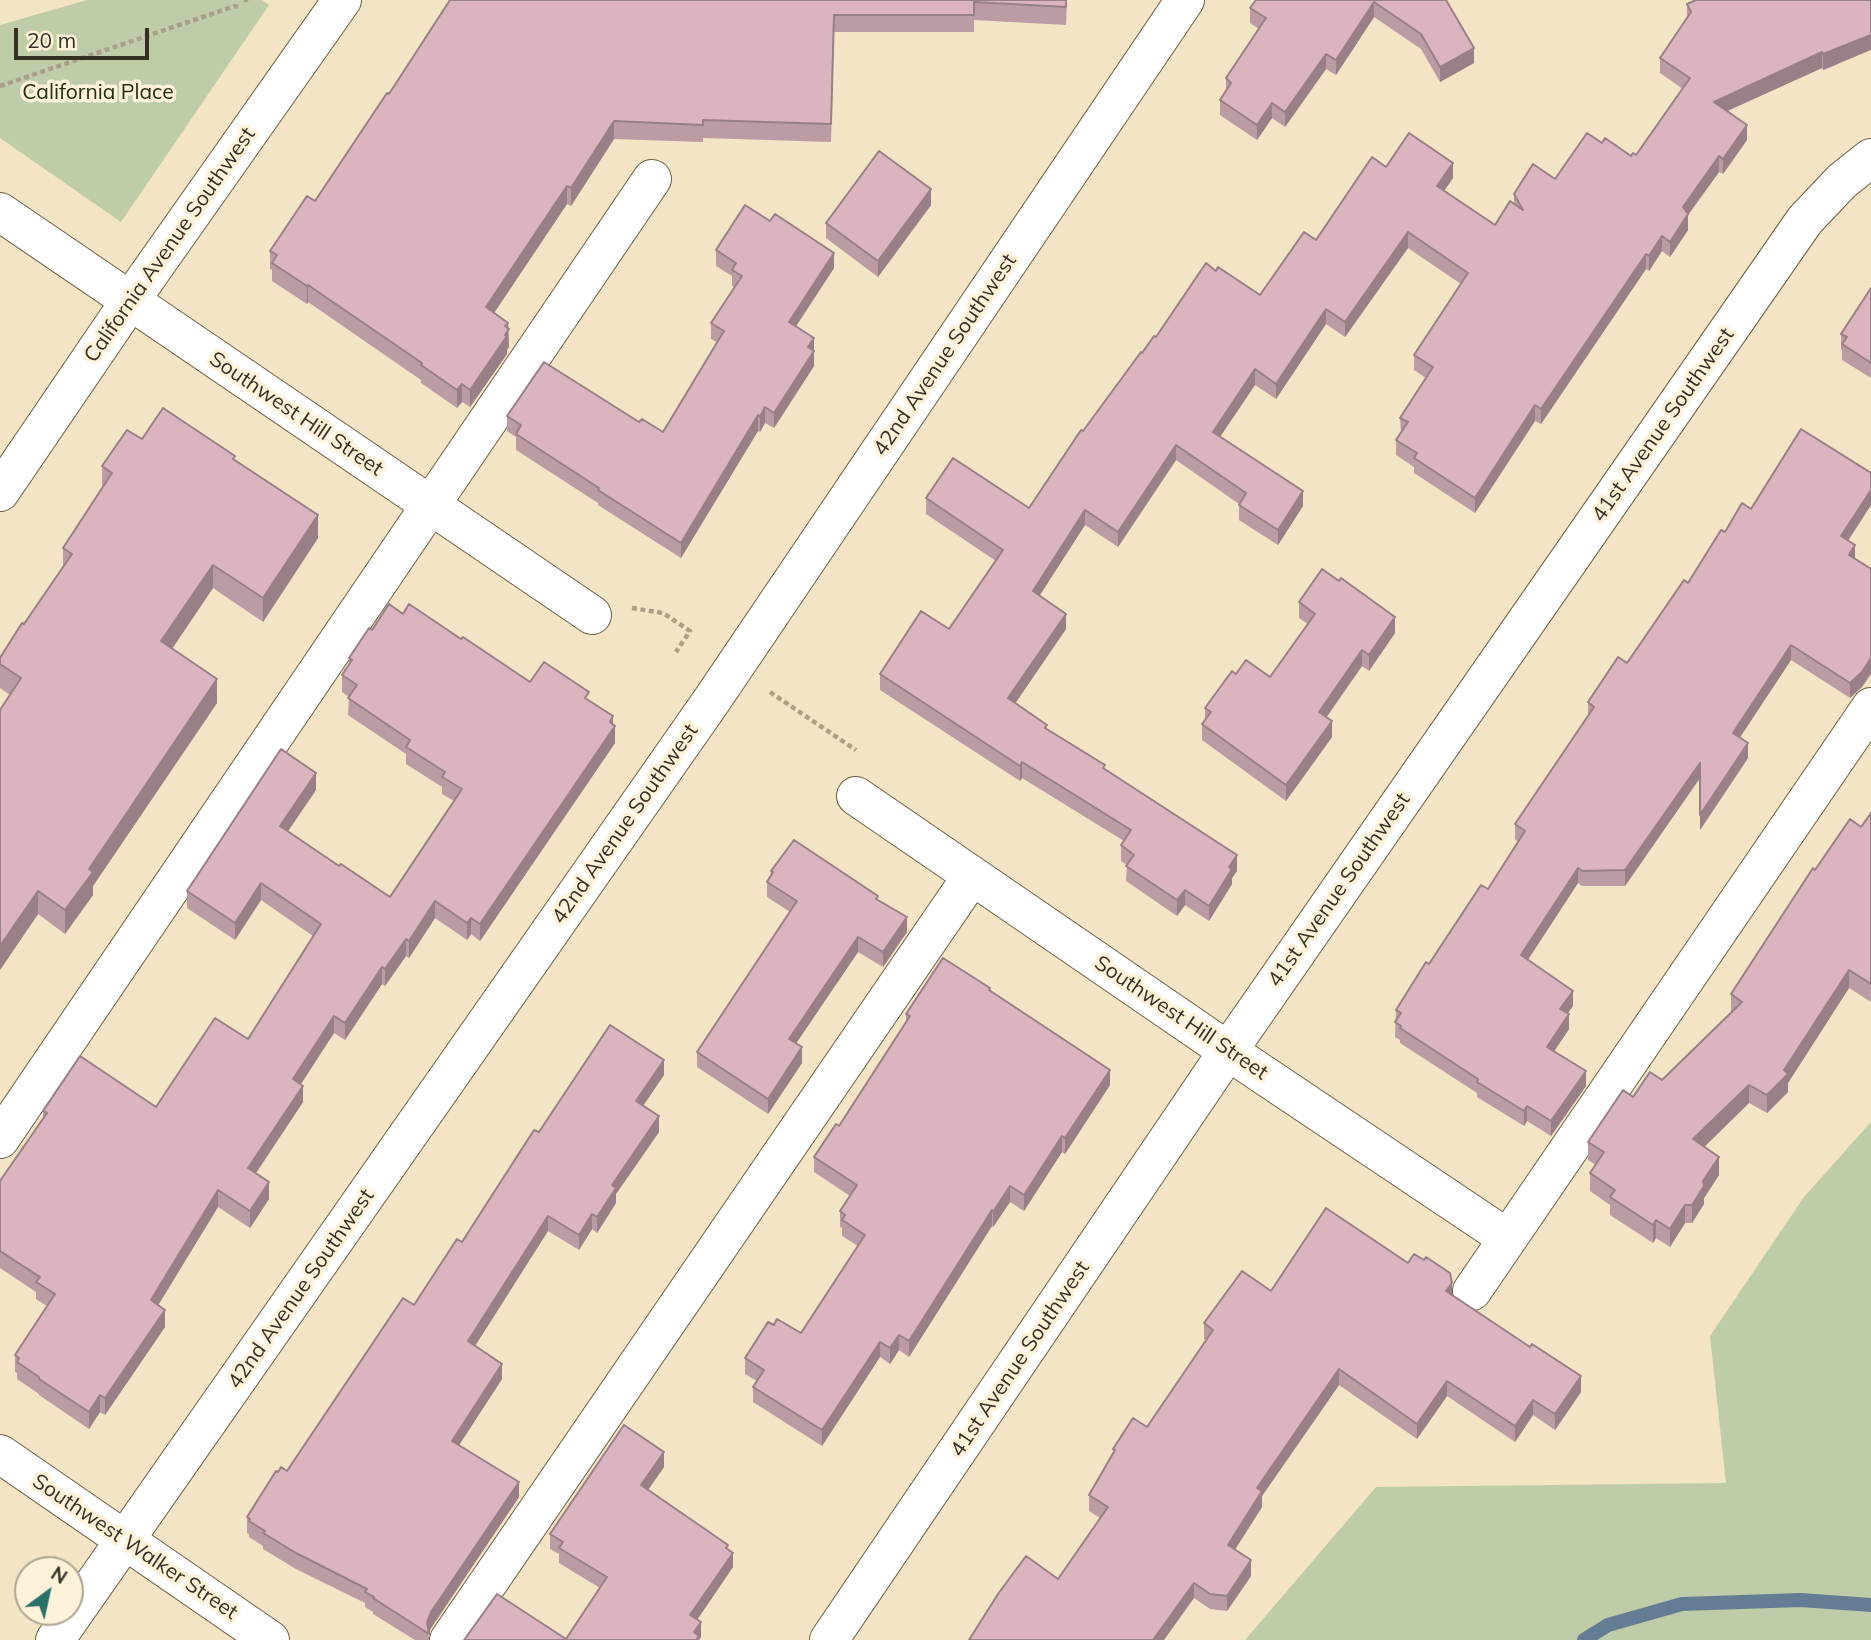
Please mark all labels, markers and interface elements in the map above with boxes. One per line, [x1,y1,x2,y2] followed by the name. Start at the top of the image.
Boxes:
[18,14,152,58] scale bar
[27,27,76,53] text: 20 m
[22,80,174,106] park label: California Place
[79,123,261,367] street label: California Avenue Southwest
[868,249,1022,461] street label: 42nd Avenue Southwest
[1586,323,1740,527] street label: 41st Avenue Southwest
[204,347,388,481] street label: Southwest Hill Street
[546,719,704,929] street label: 42nd Avenue Southwest
[1262,788,1416,992] street label: 41st Avenue Southwest
[1089,951,1273,1085] street label: Southwest Hill Street
[222,1184,380,1394] street label: 42nd Avenue Southwest
[945,1256,1095,1462] street label: 41st Avenue Southwest
[28,1469,242,1625] street label: Southwest Walker Street
[14,1556,84,1626] north arrow
[47,1561,72,1589] text: N

